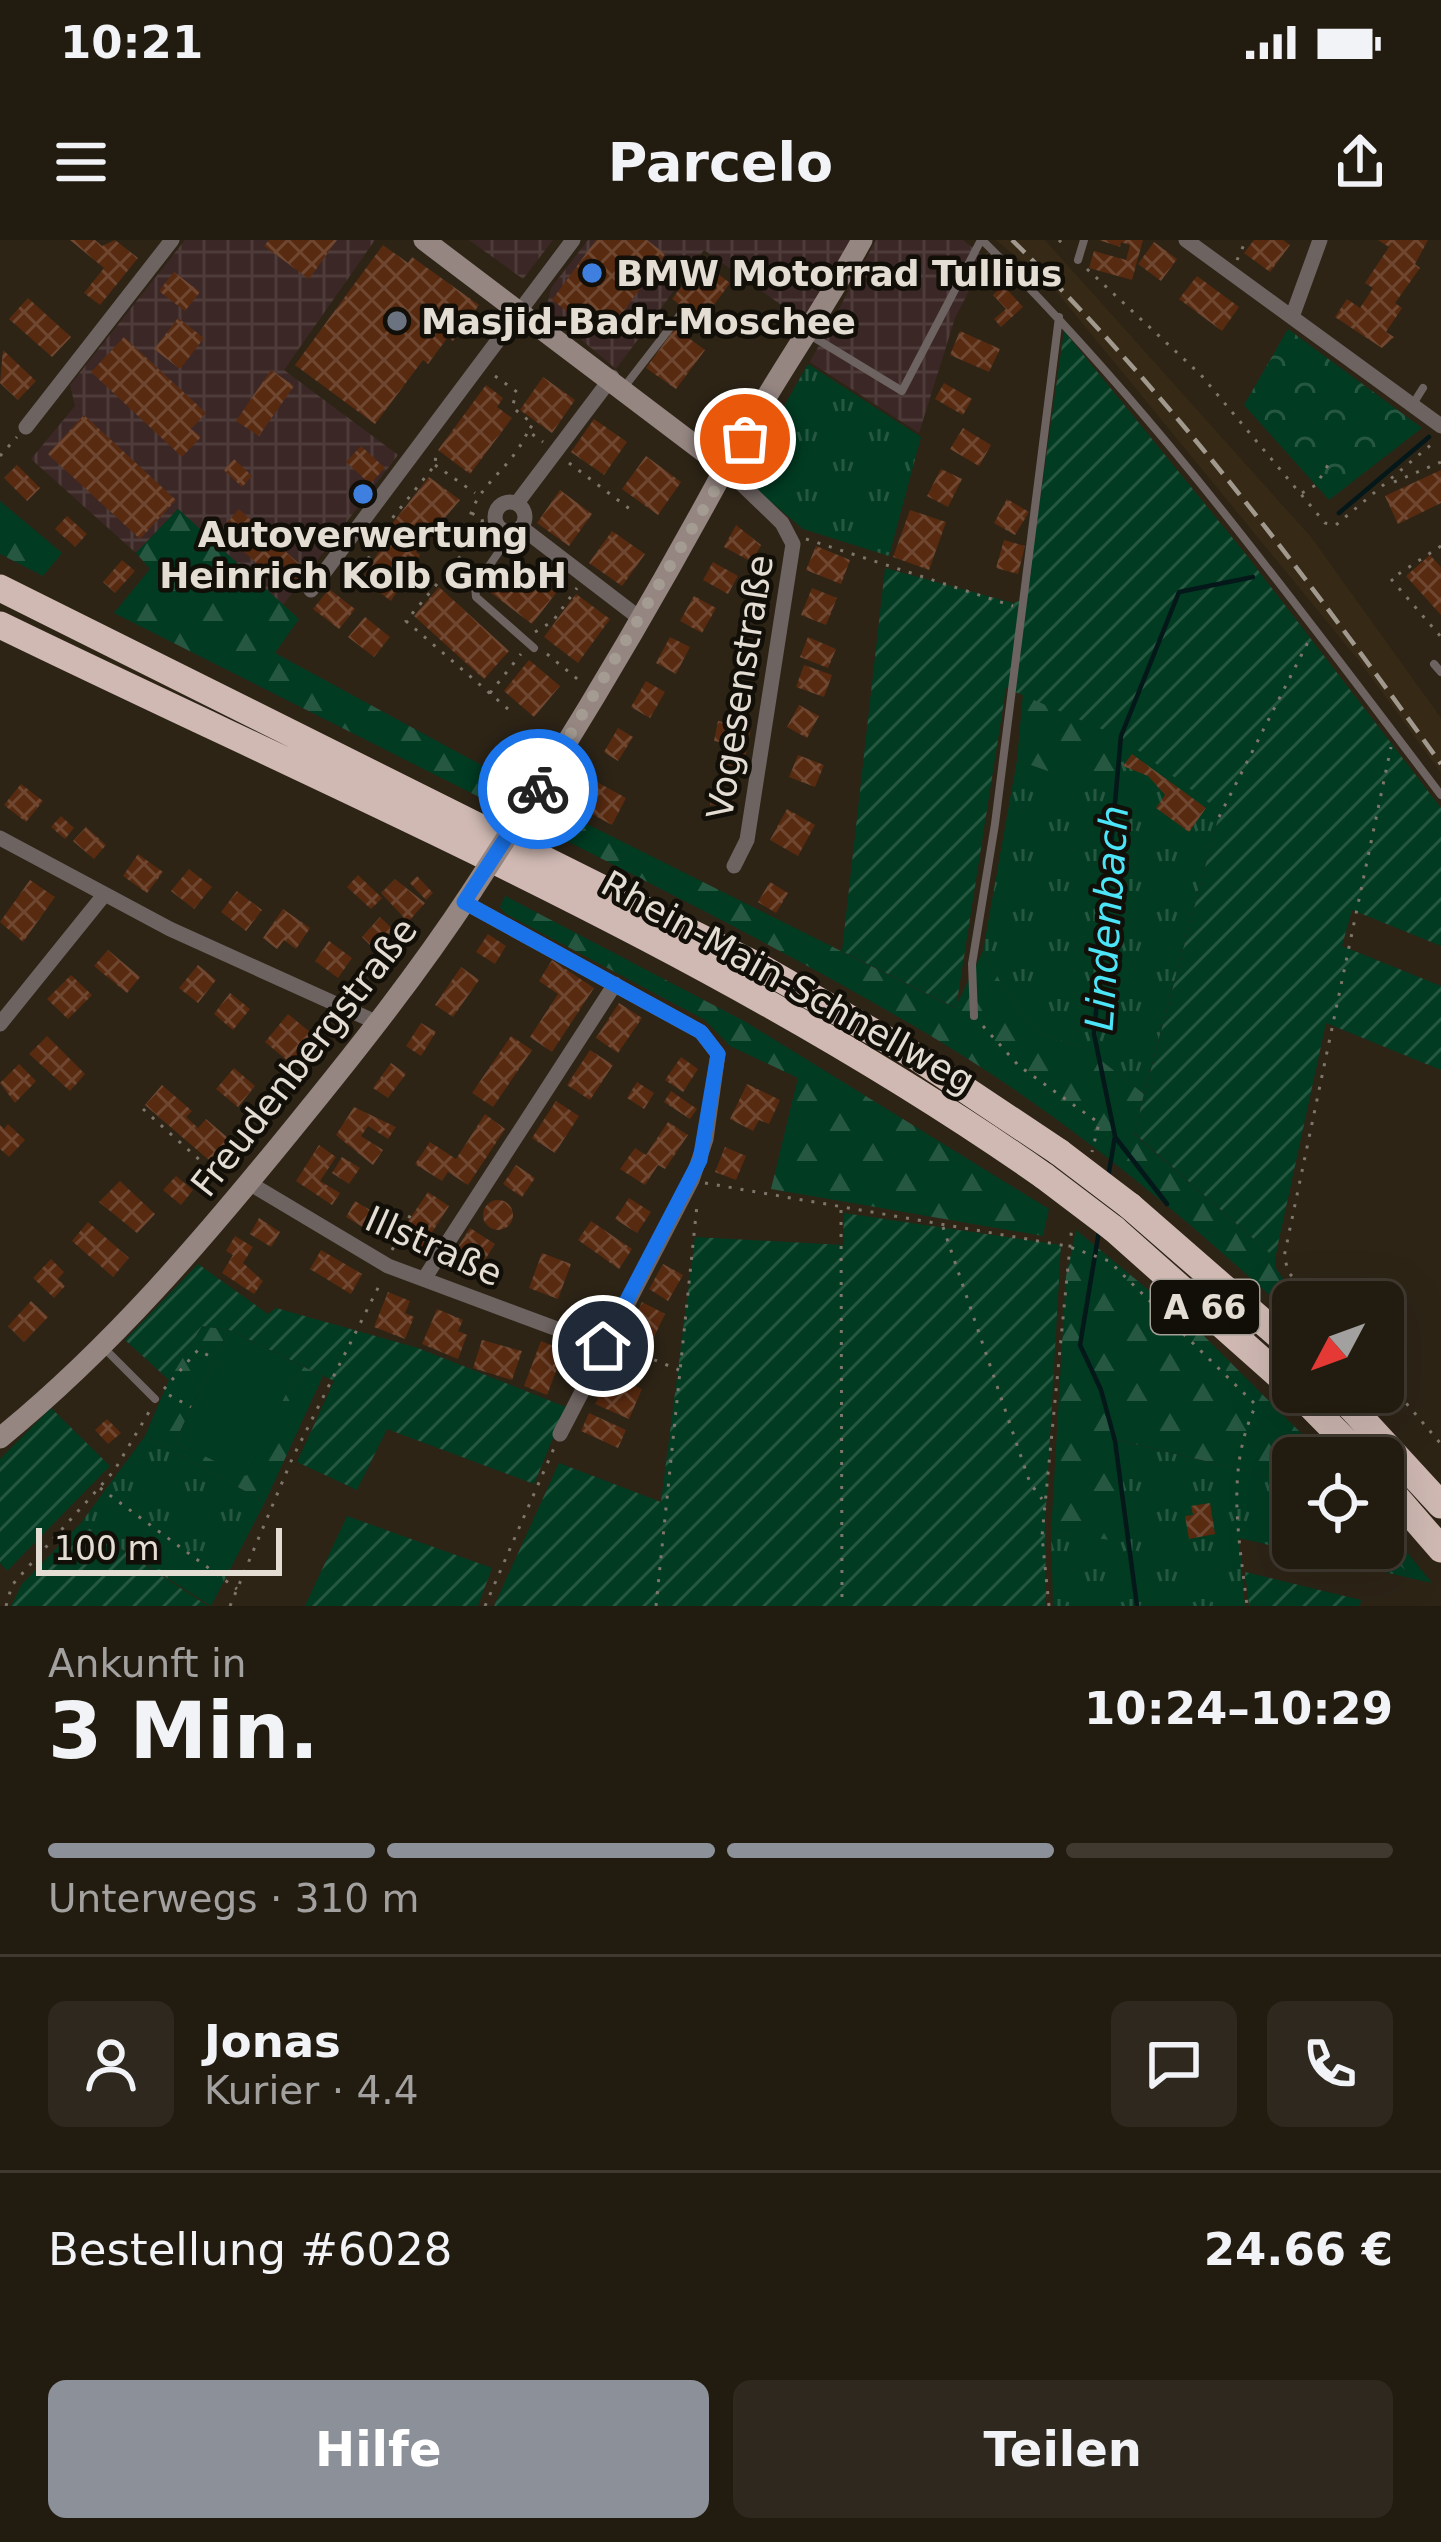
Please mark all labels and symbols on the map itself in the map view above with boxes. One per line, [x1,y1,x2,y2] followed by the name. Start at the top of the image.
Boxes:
[616,253,1062,294] place label: BMW Motorrad Tullius
[579,260,605,286] marker: BMW Motorrad Tullius
[421,301,856,342] place label: Masjid-Badr-Moschee
[384,308,410,334] marker: Masjid-Badr-Moschee
[694,388,796,490] pin
[350,481,376,507] marker: Autoverwertung Heinrich Kolb GmbH
[159,514,567,596] place label: Autoverwertung Heinrich Kolb GmbH
[699,552,781,822] street label: Vogesenstraße
[478,729,598,849] courier
[1077,804,1137,1032] water label: Lindenbach
[595,862,981,1102] street label: Rhein-Main-Schnellweg
[183,910,425,1204] street label: Freudenbergstraße
[359,1198,509,1294] street label: Illstraße
[1151,1280,1259,1334] road number: A 66
[1272,1281,1404,1413] north arrow
[552,1295,654,1397] pin
[36,1522,282,1575] scale bar

